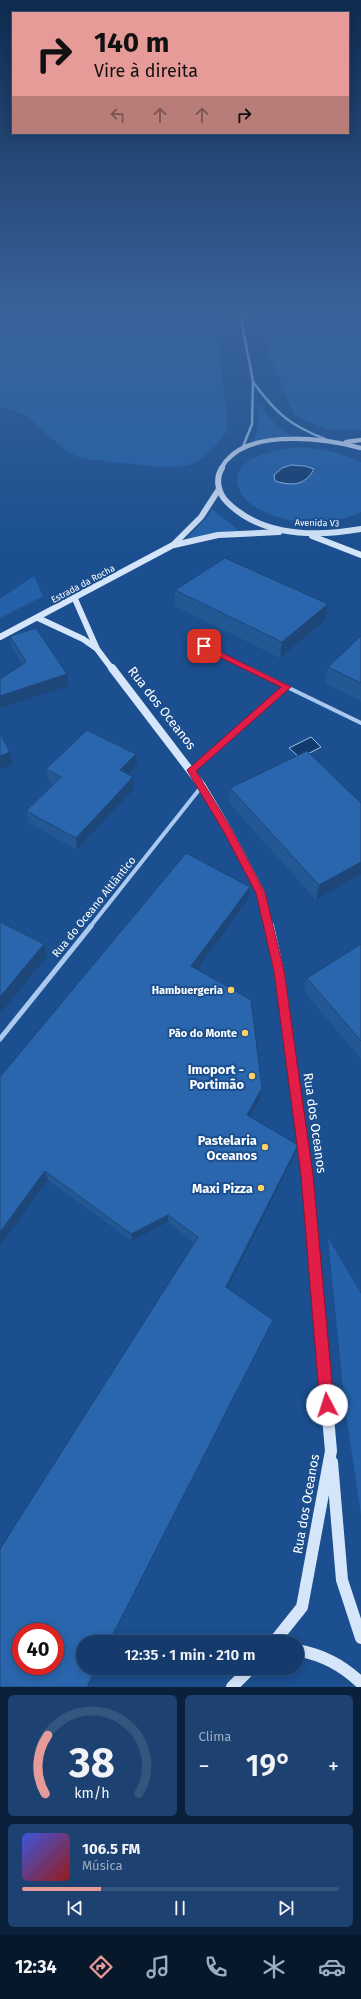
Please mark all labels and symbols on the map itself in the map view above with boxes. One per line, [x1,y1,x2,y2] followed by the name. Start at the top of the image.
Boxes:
[295,518,339,528] street label: Avenida V3
[49,563,117,605] street label: Estrada da Rocha
[187,629,221,663] pin
[125,664,199,752] street label: Rua dos Oceanos
[49,854,139,960] street label: Rua do Oceano Altlântico
[152,984,223,997] place label: Hambuergeria
[226,985,236,995] marker: Hambuergeria
[169,1027,237,1040] place label: Pão do Monte
[240,1028,250,1038] marker: Pão do Monte
[188,1062,244,1092] place label: Imoport - Portimão
[247,1071,257,1081] marker: Imoport - Portimão
[301,1072,329,1174] street label: Rua dos Oceanos
[198,1133,258,1163] place label: Pastelaria Oceanos
[260,1142,270,1152] marker: Pastelaria Oceanos
[192,1181,253,1196] place label: Maxi Pizza
[256,1183,266,1193] marker: Maxi Pizza
[306,1384,348,1426] position arrow
[290,1453,322,1555] street label: Rua dos Oceanos
[12,1623,64,1675] speed limit sign: 40

